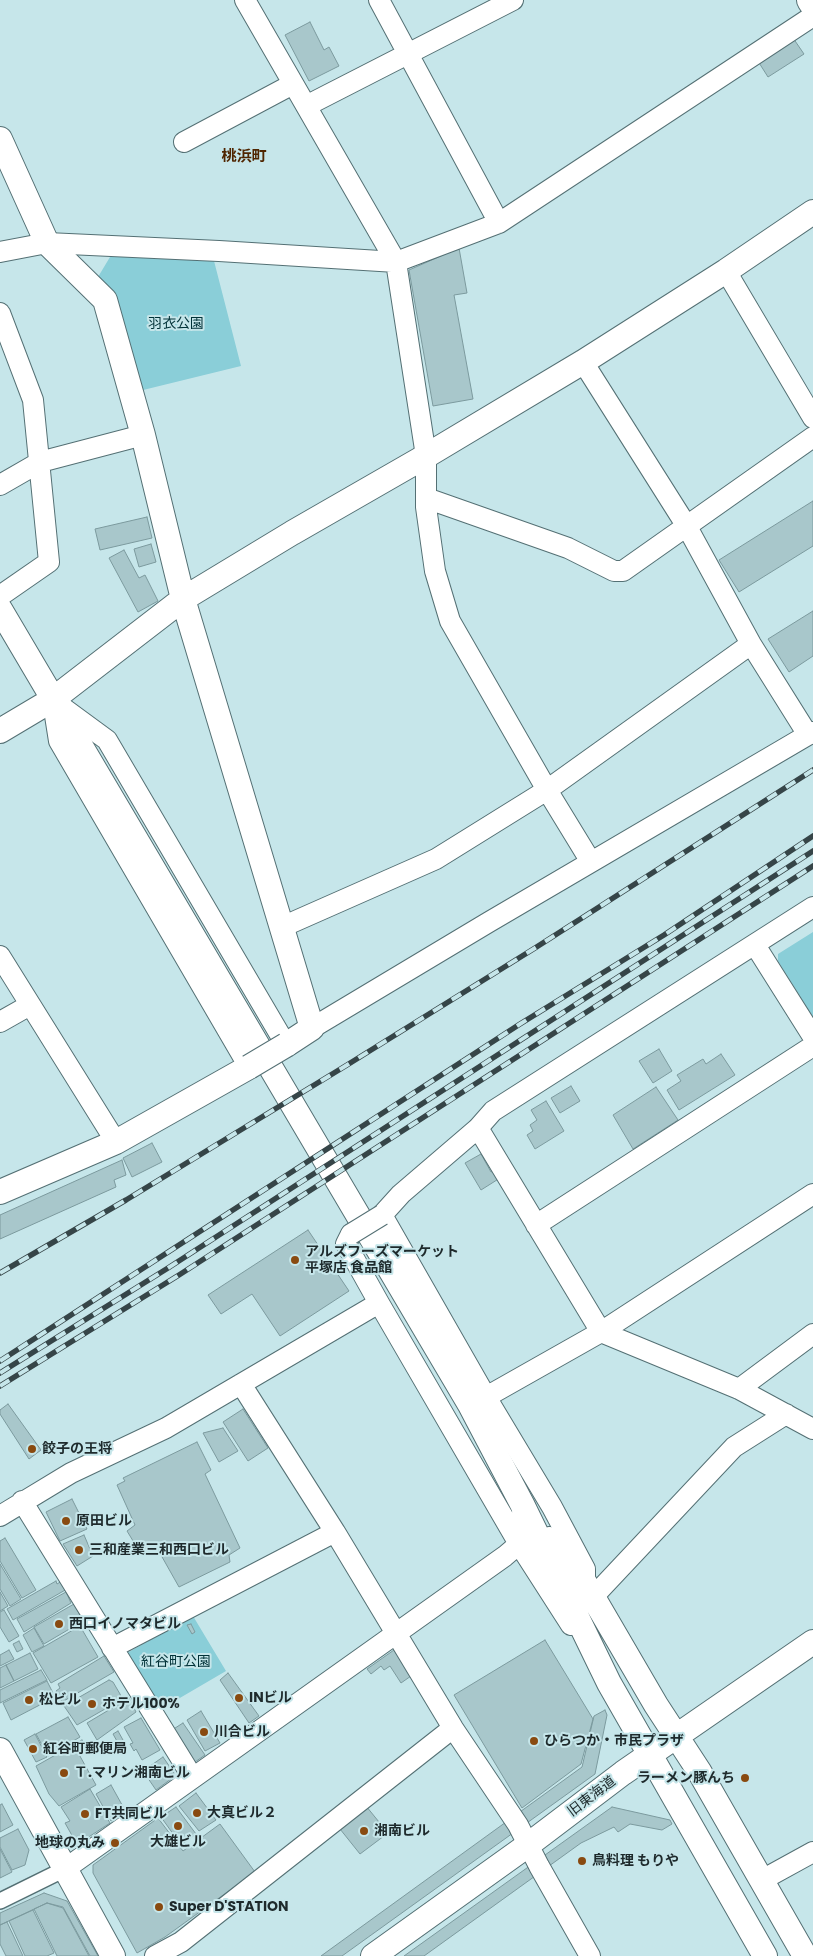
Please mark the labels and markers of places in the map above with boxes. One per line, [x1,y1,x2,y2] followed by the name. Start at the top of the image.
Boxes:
[305,1244,459,1276] place label: アルズフーズマーケット 平塚店 食品館
[289,1254,301,1266] marker: アルズフーズマーケット 平塚店 食品館
[42,1441,112,1457] place label: 餃子の王将
[26,1443,38,1455] marker: 餃子の王将
[76,1513,132,1529] place label: 原田ビル
[60,1515,72,1527] marker: 原田ビル
[89,1542,229,1558] place label: 三和産業三和西口ビル
[73,1544,85,1556] marker: 三和産業三和西口ビル
[69,1616,181,1632] place label: 西口イノマタビル
[53,1618,65,1630] marker: 西口イノマタビル
[249,1690,292,1706] place label: INビル
[39,1692,81,1708] place label: 松ビル
[233,1692,245,1704] marker: INビル
[23,1694,35,1706] marker: 松ビル
[102,1696,180,1712] place label: ホテル100%
[86,1698,98,1710] marker: ホテル100%
[214,1724,270,1740] place label: 川合ビル
[198,1726,210,1738] marker: 川合ビル
[544,1733,684,1749] place label: ひらつか・市民プラザ
[528,1735,540,1747] marker: ひらつか・市民プラザ
[43,1741,127,1757] place label: 紅谷町郵便局
[27,1743,39,1755] marker: 紅谷町郵便局
[74,1765,190,1781] place label: Ｔ.マリン湘南ビル
[58,1767,70,1779] marker: Ｔ.マリン湘南ビル
[637,1770,735,1786] place label: ラーメン豚んち
[739,1772,751,1784] marker: ラーメン豚んち
[207,1805,277,1821] place label: 大真ビル２
[95,1806,167,1822] place label: FT共同ビル
[191,1807,203,1819] marker: 大真ビル２
[79,1808,91,1820] marker: FT共同ビル
[172,1820,184,1832] marker: 大雄ビル
[374,1823,430,1839] place label: 湘南ビル
[358,1825,370,1837] marker: 湘南ビル
[150,1834,206,1850] place label: 大雄ビル
[35,1835,105,1851] place label: 地球の丸み
[109,1837,121,1849] marker: 地球の丸み
[592,1853,679,1869] place label: 鳥料理 もりや
[576,1855,588,1867] marker: 鳥料理 もりや
[169,1899,289,1915] place label: Super D'STATION
[153,1901,165,1913] marker: Super D'STATION

